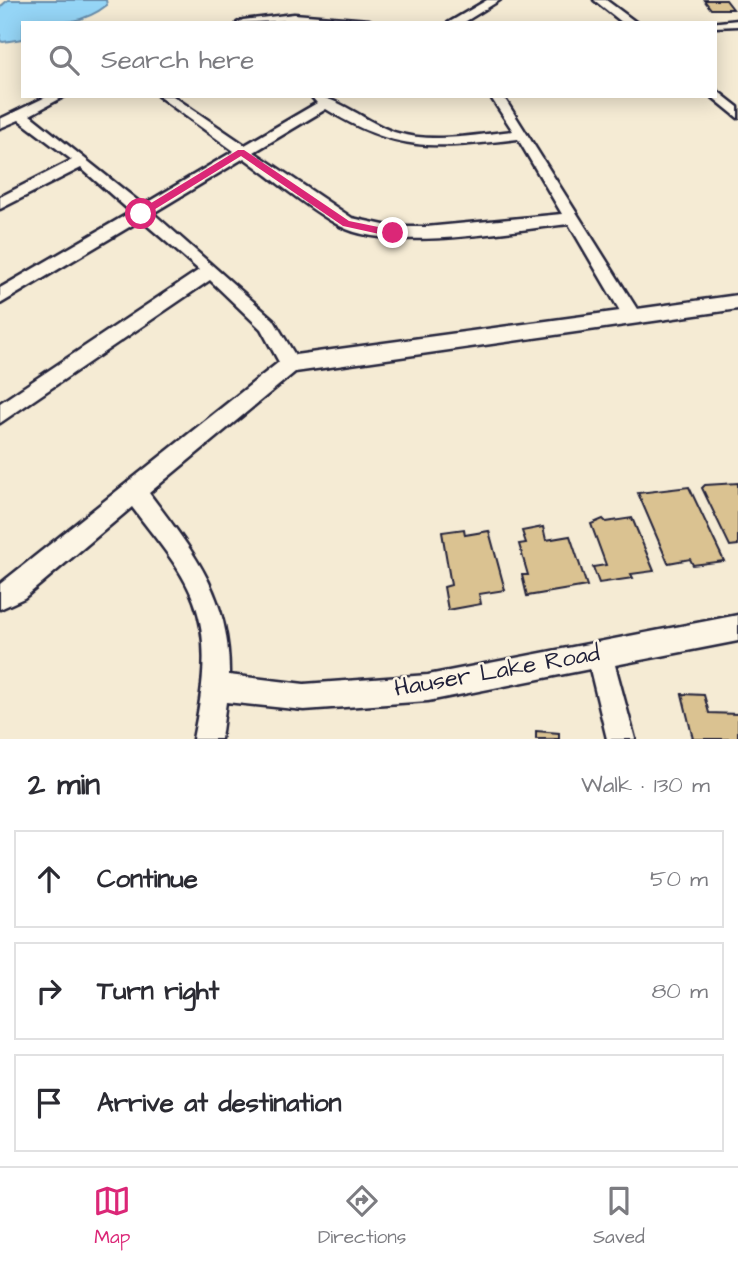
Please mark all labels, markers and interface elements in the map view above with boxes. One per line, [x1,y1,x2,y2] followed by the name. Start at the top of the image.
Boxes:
[21,21,717,98] search box
[45,41,83,79] icon: search
[101,42,254,78] text: Search here
[125,198,156,229] route start
[377,217,408,248] route end
[392,636,602,706] street label: Hauser Lake Road
[28,764,100,806] text: 2 min
[581,769,710,801] text: Walk · 130 m
[30,860,68,898] icon: ahead
[97,861,198,897] text: Continue
[650,863,708,895] text: 50 m
[30,972,68,1010] icon: right
[97,973,219,1009] text: Turn right
[651,975,708,1007] text: 80 m
[30,1084,68,1122] icon: arrive
[97,1085,342,1121] text: Arrive at destination
[93,1182,131,1251] tab: Map
[318,1182,406,1251] tab: Directions
[593,1182,645,1251] tab: Saved

